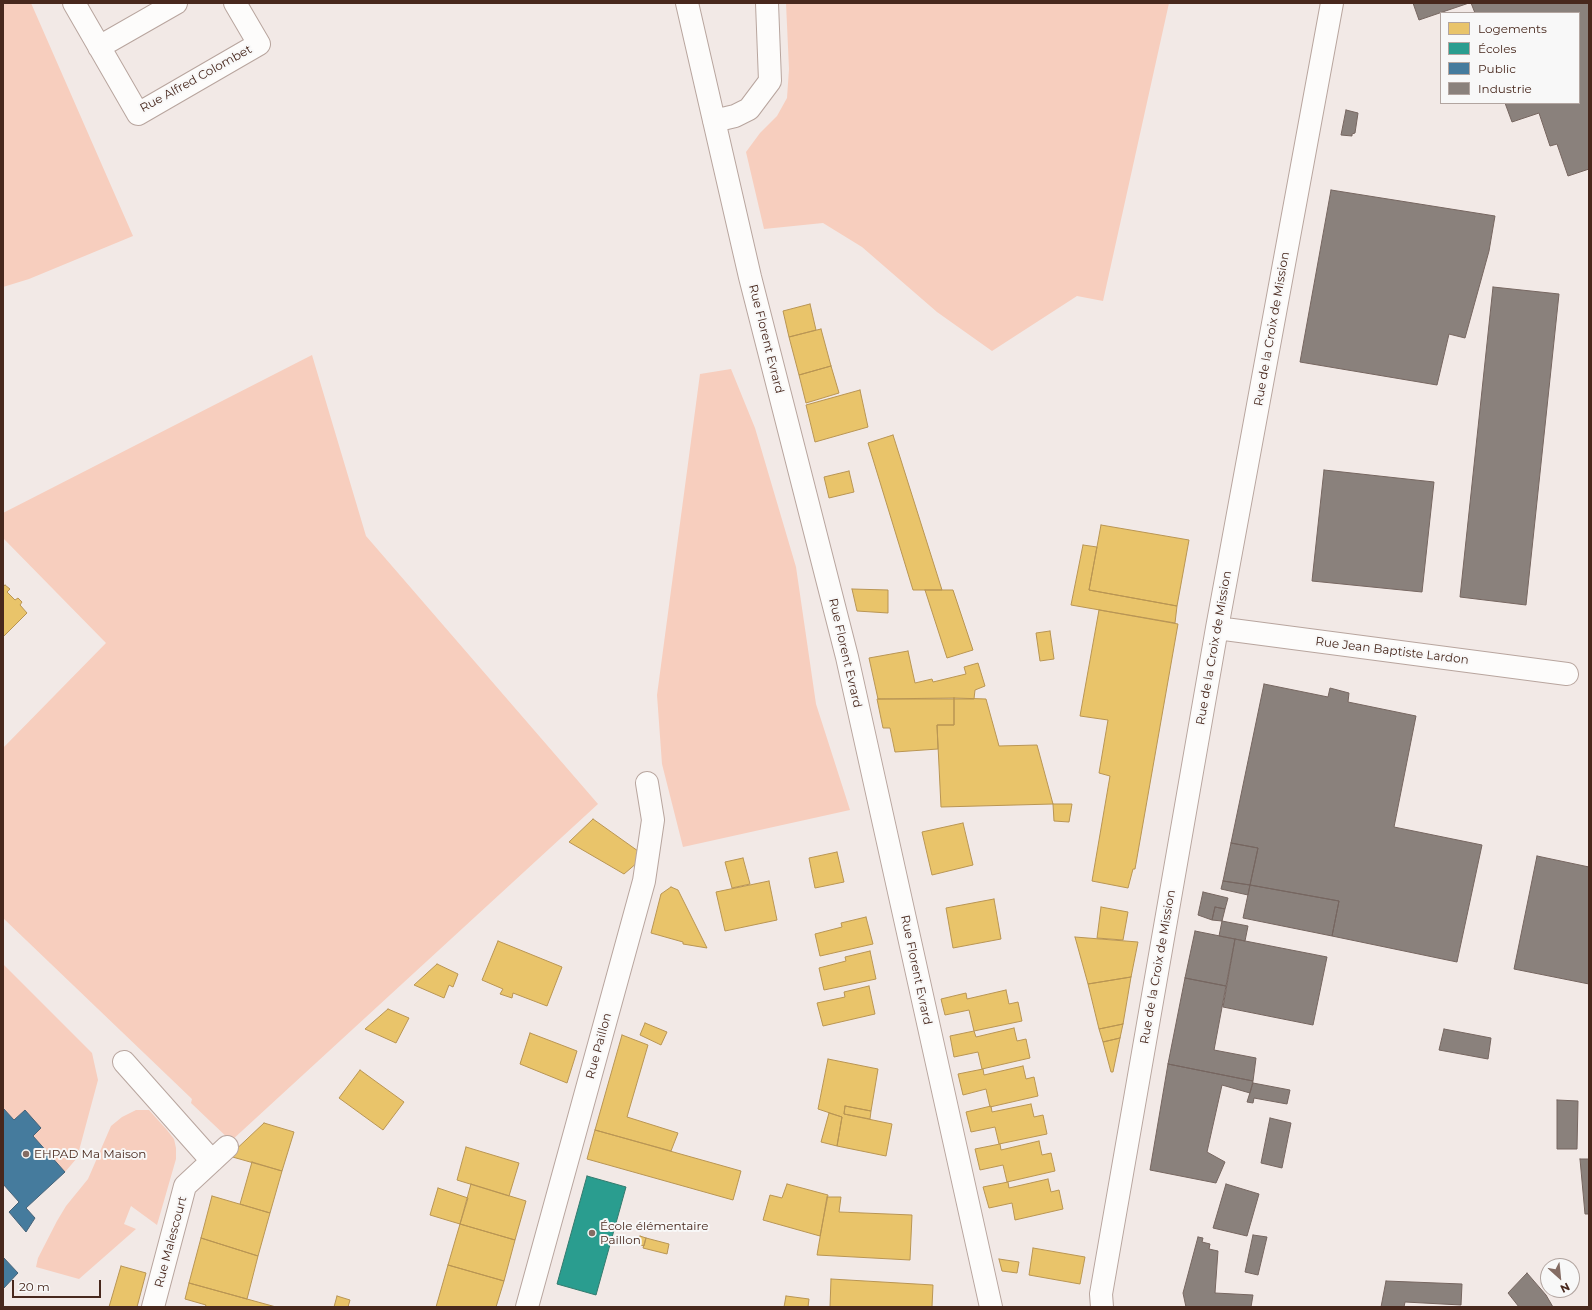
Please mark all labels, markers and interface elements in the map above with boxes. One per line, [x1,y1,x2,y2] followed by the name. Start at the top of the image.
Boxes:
[1440,12,1580,104] legend
[1478,21,1547,36] text: Logements
[1478,41,1516,56] text: Écoles
[138,42,254,116] street label: Rue Alfred Colombet
[1478,61,1516,76] text: Public
[1478,81,1532,96] text: Industrie
[1251,251,1293,407] street label: Rue de la Croix de Mission
[745,283,787,395] street label: Rue Florent Evrard
[1193,570,1235,726] street label: Rue de la Croix de Mission
[825,597,865,709] street label: Rue Florent Evrard
[1315,634,1469,668] street label: Rue Jean Baptiste Lardon
[1137,889,1179,1045] street label: Rue de la Croix de Mission
[897,914,935,1026] street label: Rue Florent Evrard
[583,1011,615,1081] street label: Rue Paillon
[34,1147,146,1161] place label: EHPAD Ma Maison
[21,1149,31,1159] marker: EHPAD Ma Maison
[152,1195,190,1289] street label: Rue Malescourt
[600,1219,708,1247] place label: École élémentaire Paillon
[587,1228,597,1238] marker: École élémentaire Paillon
[1540,1258,1580,1298] north arrow
[14,1272,103,1298] scale bar
[19,1279,50,1294] text: 20 m
[1558,1280,1572,1296] text: N

